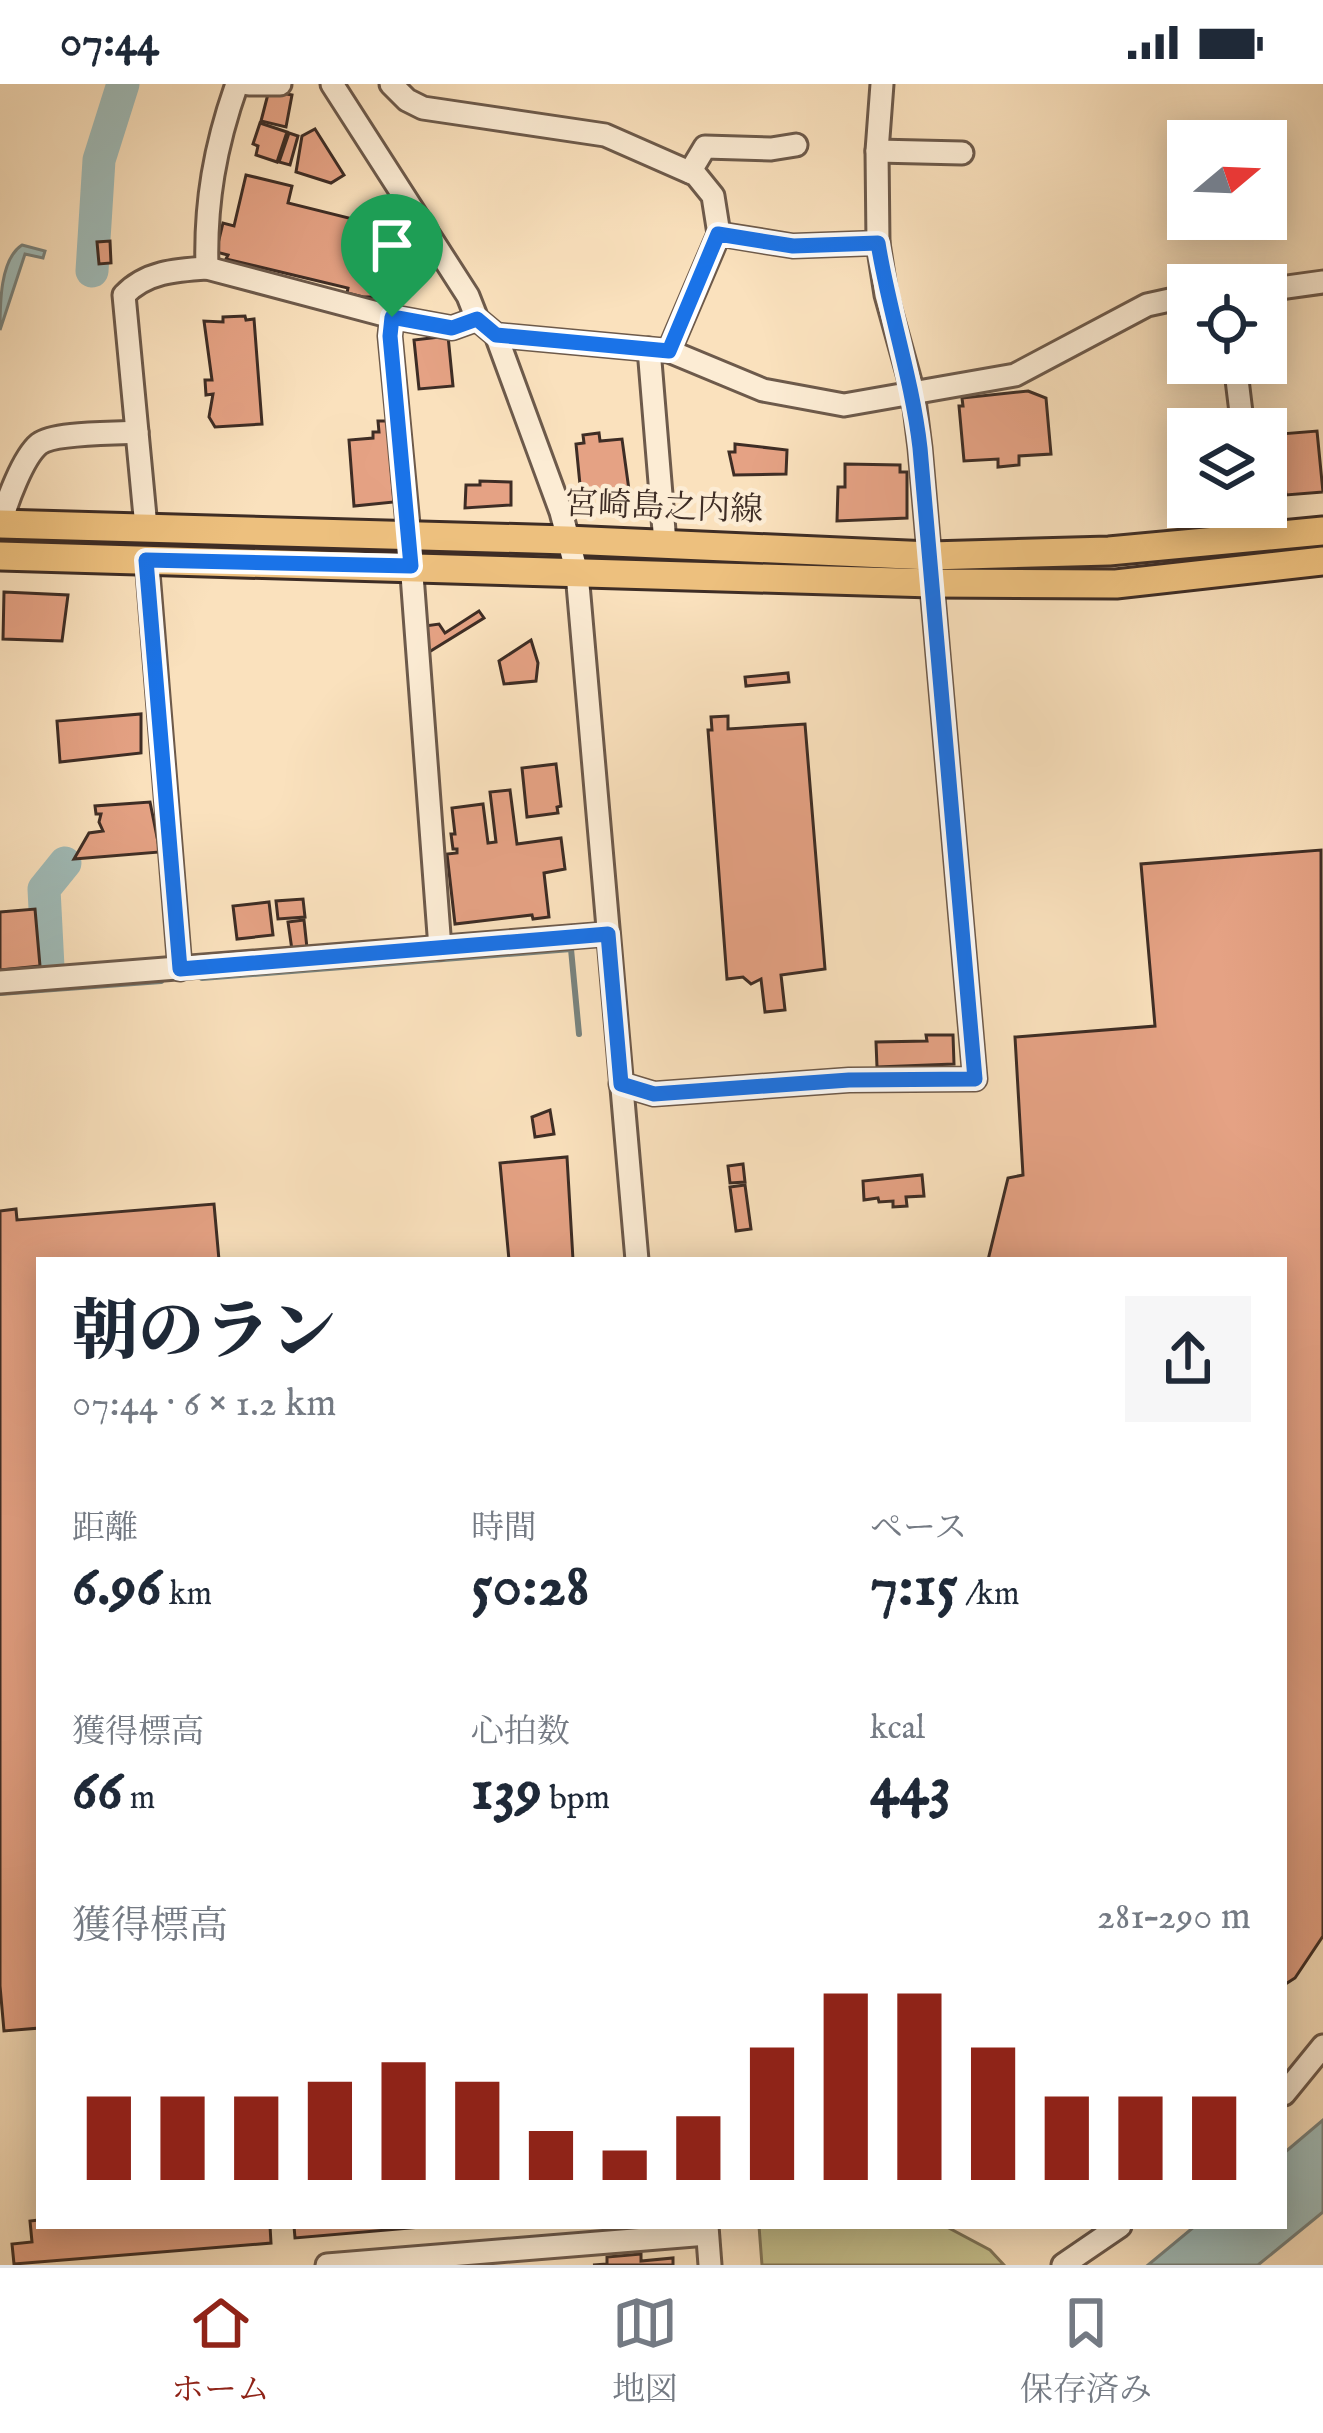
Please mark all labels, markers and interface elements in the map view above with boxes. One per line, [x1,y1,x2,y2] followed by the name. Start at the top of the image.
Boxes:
[60,14,159,71] text: 07:44
[1167,120,1287,240] north arrow
[1167,120,1287,528] map controls
[341,194,443,317] pin
[359,212,425,278] icon: arrive
[1167,264,1287,384] button: locate
[1167,408,1287,528] button: layers
[564,484,764,532] street label: 宮崎島之内線
[72,1293,336,1377] text: 朝のラン
[1125,1296,1251,1422] button: share
[72,1380,336,1429] text: 07:44 · 6 × 1.2 km
[72,1508,138,1550] text: 距離
[471,1508,537,1550] text: 時間
[870,1508,967,1550] text: ペース
[72,1550,162,1626] text: 6.96
[471,1550,589,1626] text: 50:28
[870,1550,958,1626] text: 7:15
[162,1574,212,1616] text: km
[958,1574,1020,1616] text: /km
[870,1708,925,1750] text: kcal
[72,1712,204,1754] text: 獲得標高
[471,1712,570,1754] text: 心拍数
[870,1750,951,1826] text: 443
[72,1754,123,1830] text: 66
[471,1754,542,1830] text: 139
[123,1778,155,1820] text: m
[542,1778,610,1820] text: bpm
[1097,1893,1251,1942] text: 281–290 m
[72,1903,228,1952] text: 獲得標高
[171,2290,270,2412] tab: ホーム
[612,2290,678,2412] tab: 地図
[1020,2290,1152,2412] tab: 保存済み

